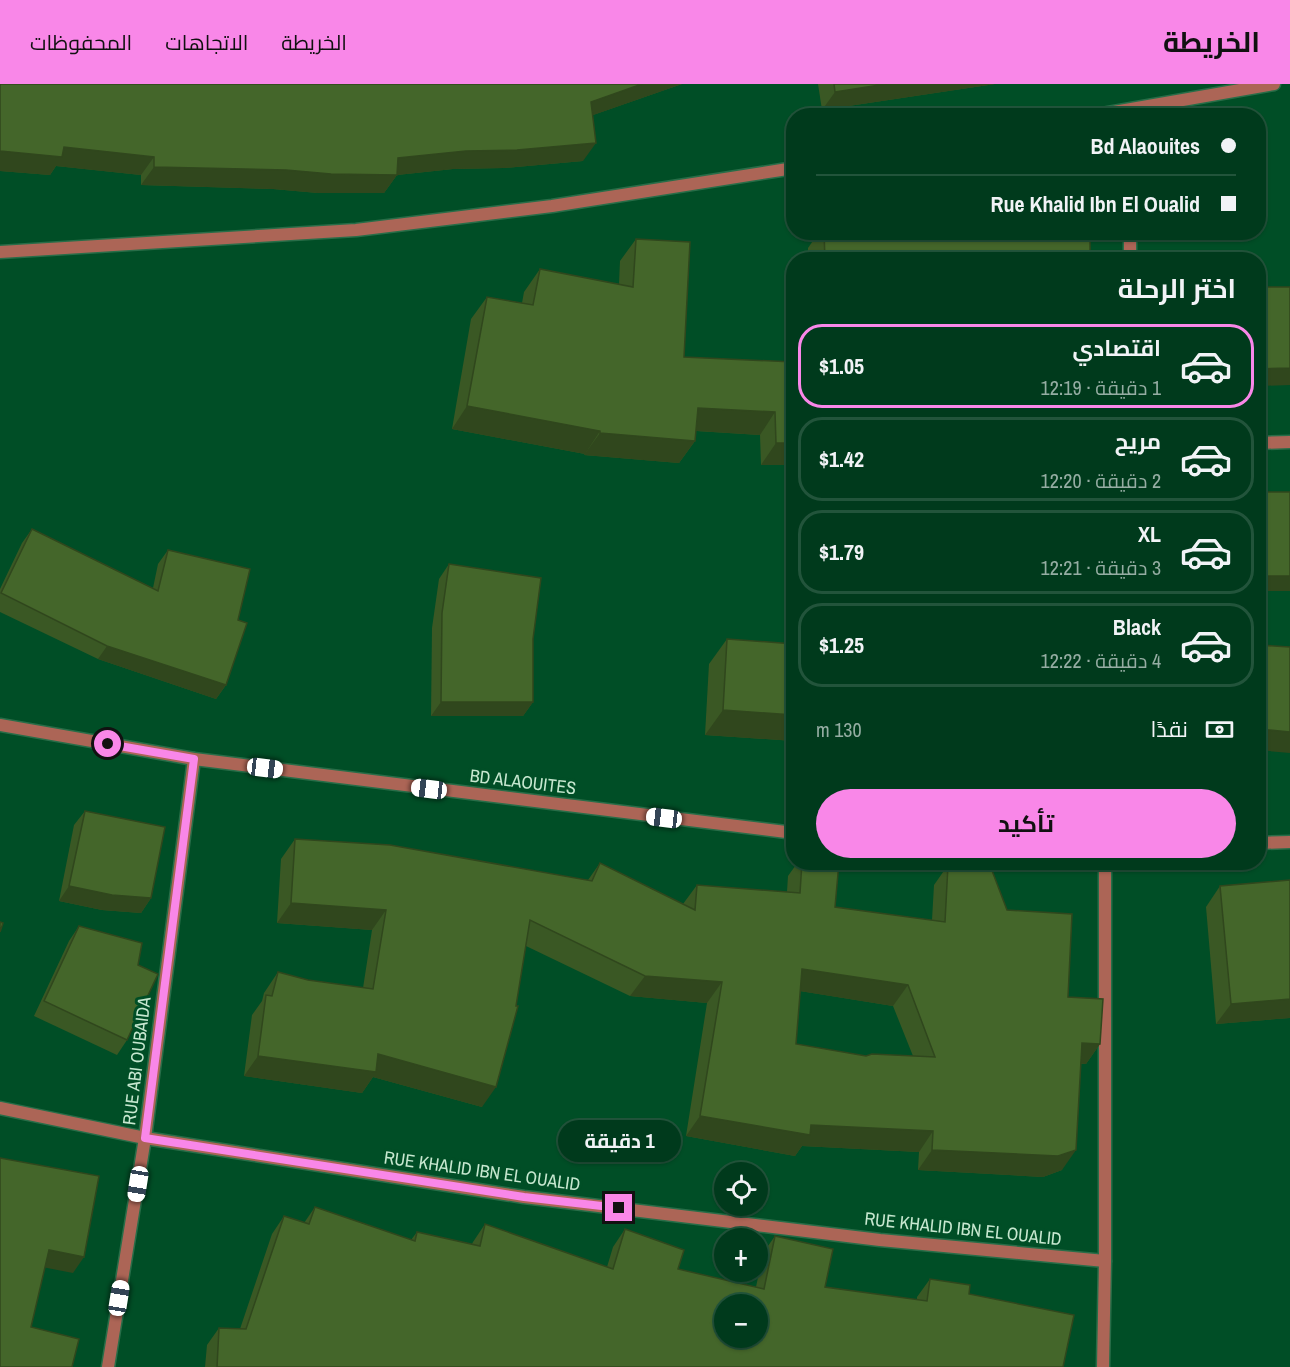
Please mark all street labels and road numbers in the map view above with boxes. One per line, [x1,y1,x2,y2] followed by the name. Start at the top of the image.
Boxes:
[469,763,578,800] street label: BD ALAOUITES
[116,995,157,1126] street label: RUE ABI OUBAIDA
[382,1144,582,1197] street label: RUE KHALID IBN EL OUALID
[863,1206,1063,1251] street label: RUE KHALID IBN EL OUALID

